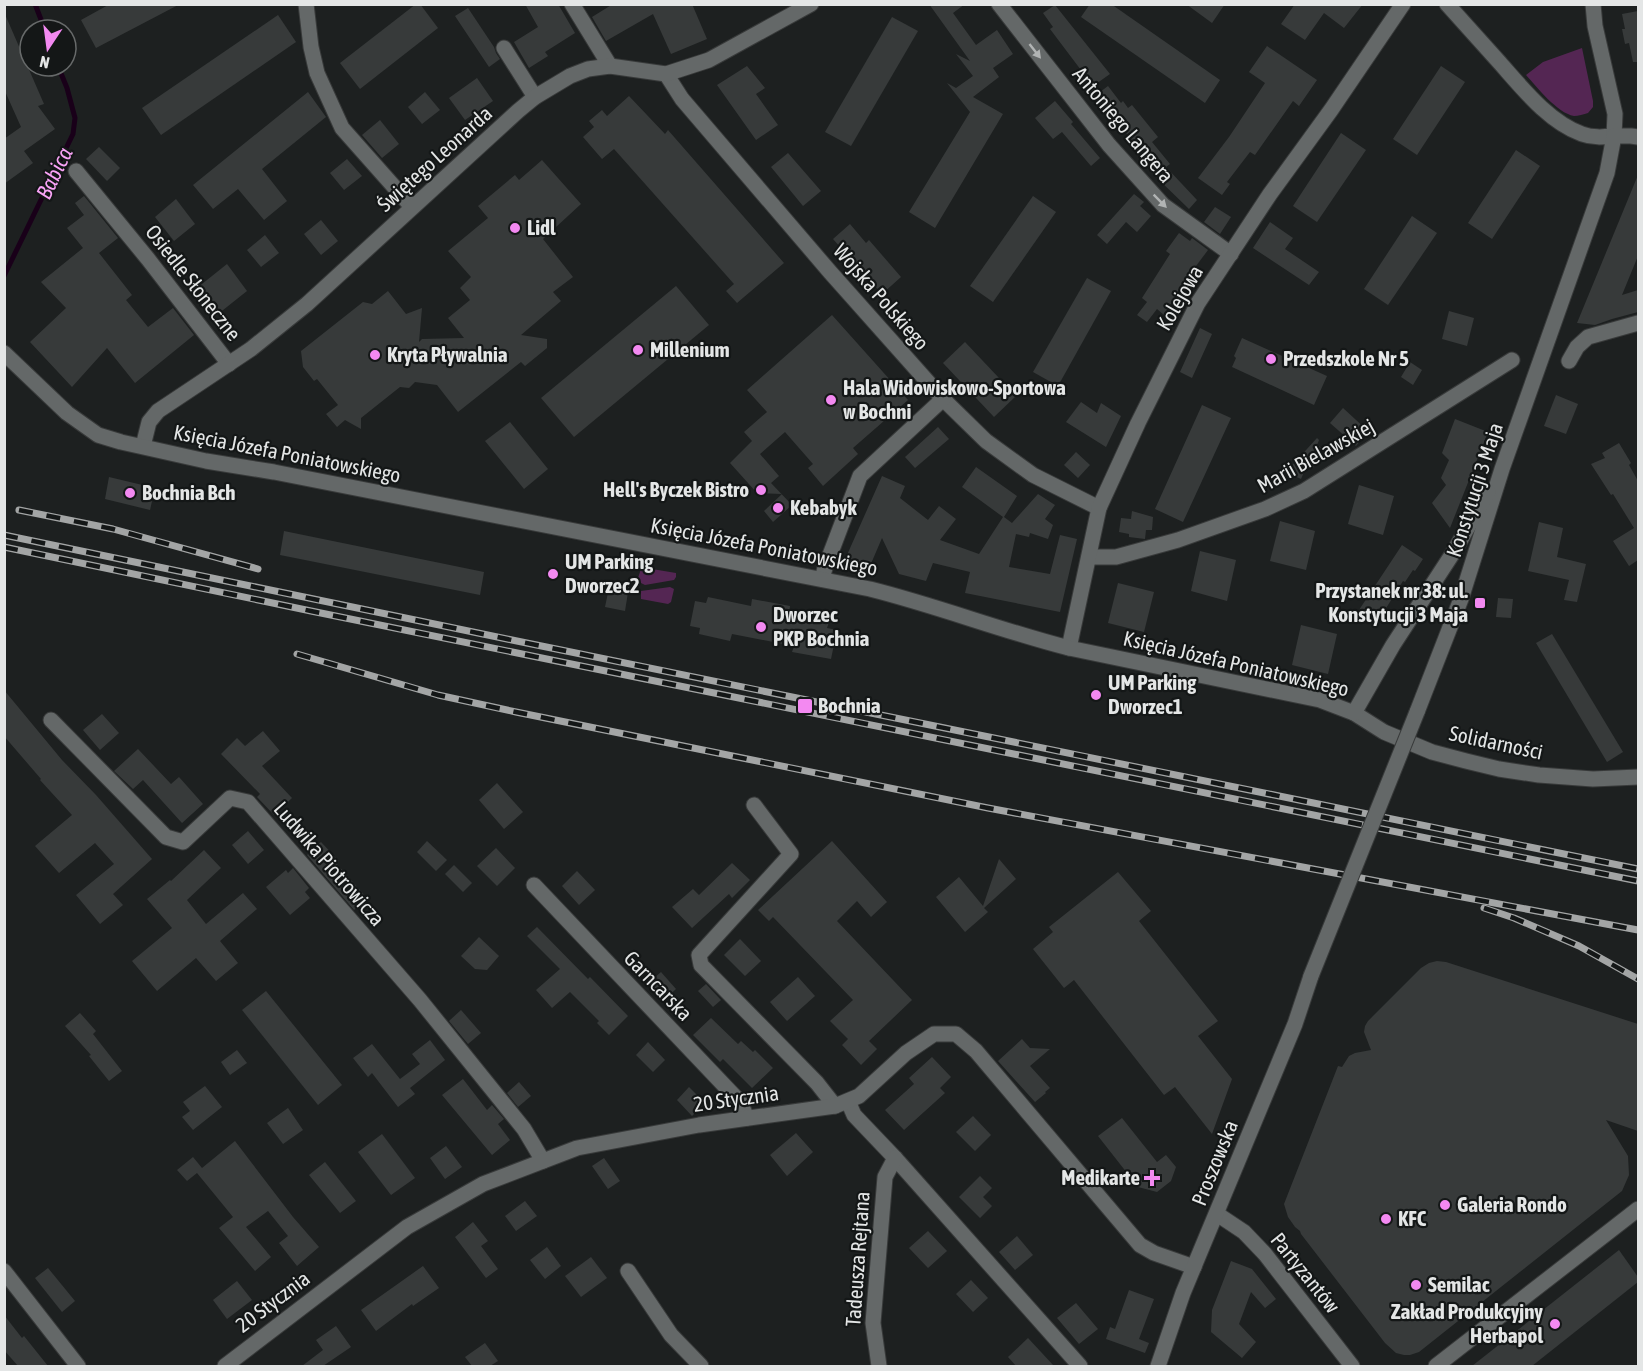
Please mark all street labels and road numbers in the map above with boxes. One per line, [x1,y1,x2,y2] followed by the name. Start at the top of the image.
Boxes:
[1068,62,1179,187] street label: Antoniego Langera
[372,101,496,216] street label: Świętego Leonarda
[141,220,246,345] street label: Osiedle Słoneczne
[829,238,934,354] street label: Wojska Polskiego
[1151,261,1207,334] street label: Kolejowa
[1253,413,1378,497] street label: Marii Bielawskiej
[172,419,403,487] street label: Księcia Józefa Poniatowskiego
[1441,420,1507,560] street label: Konstytucji 3 Maja
[649,512,880,580] street label: Księcia Józefa Poniatowskiego
[1121,625,1351,701] street label: Księcia Józefa Poniatowskiego
[1447,720,1545,764] street label: Solidarności
[269,796,390,930] street label: Ludwika Piotrowicza
[620,946,698,1025] street label: Garncarska
[692,1080,780,1116] street label: 20 Stycznia
[1186,1117,1242,1209] street label: Proszowska
[840,1191,874,1327] street label: Tadeusza Rejtana
[1266,1228,1346,1318] street label: Partyzantów
[231,1266,314,1337] street label: 20 Stycznia

